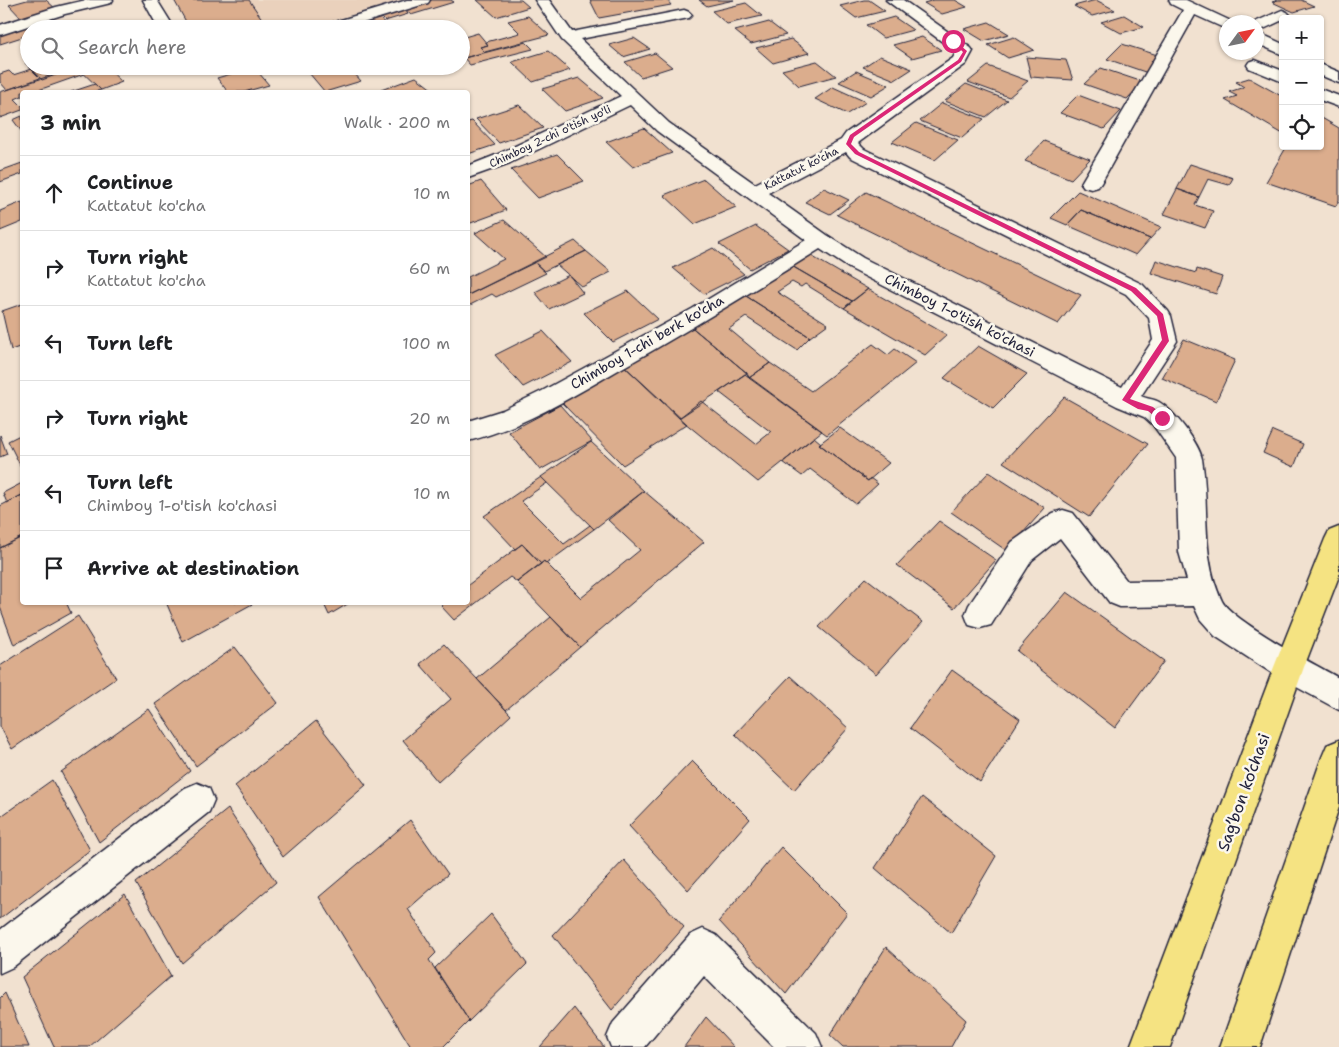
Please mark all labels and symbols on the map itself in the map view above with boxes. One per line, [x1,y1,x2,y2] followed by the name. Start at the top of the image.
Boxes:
[1219,15,1264,60] north arrow
[942,30,965,53] route start
[487,102,613,171] street label: Chimboy 2-chi o'tish yo'li
[761,143,841,194] street label: Kattatut ko'cha
[882,269,1038,361] street label: Chimboy 1-o'tish ko'chasi
[567,291,727,393] street label: Chimboy 1-chi berk ko'cha
[1151,407,1174,430] route end
[1212,730,1275,854] street label: Sag’bon ko’chasi

